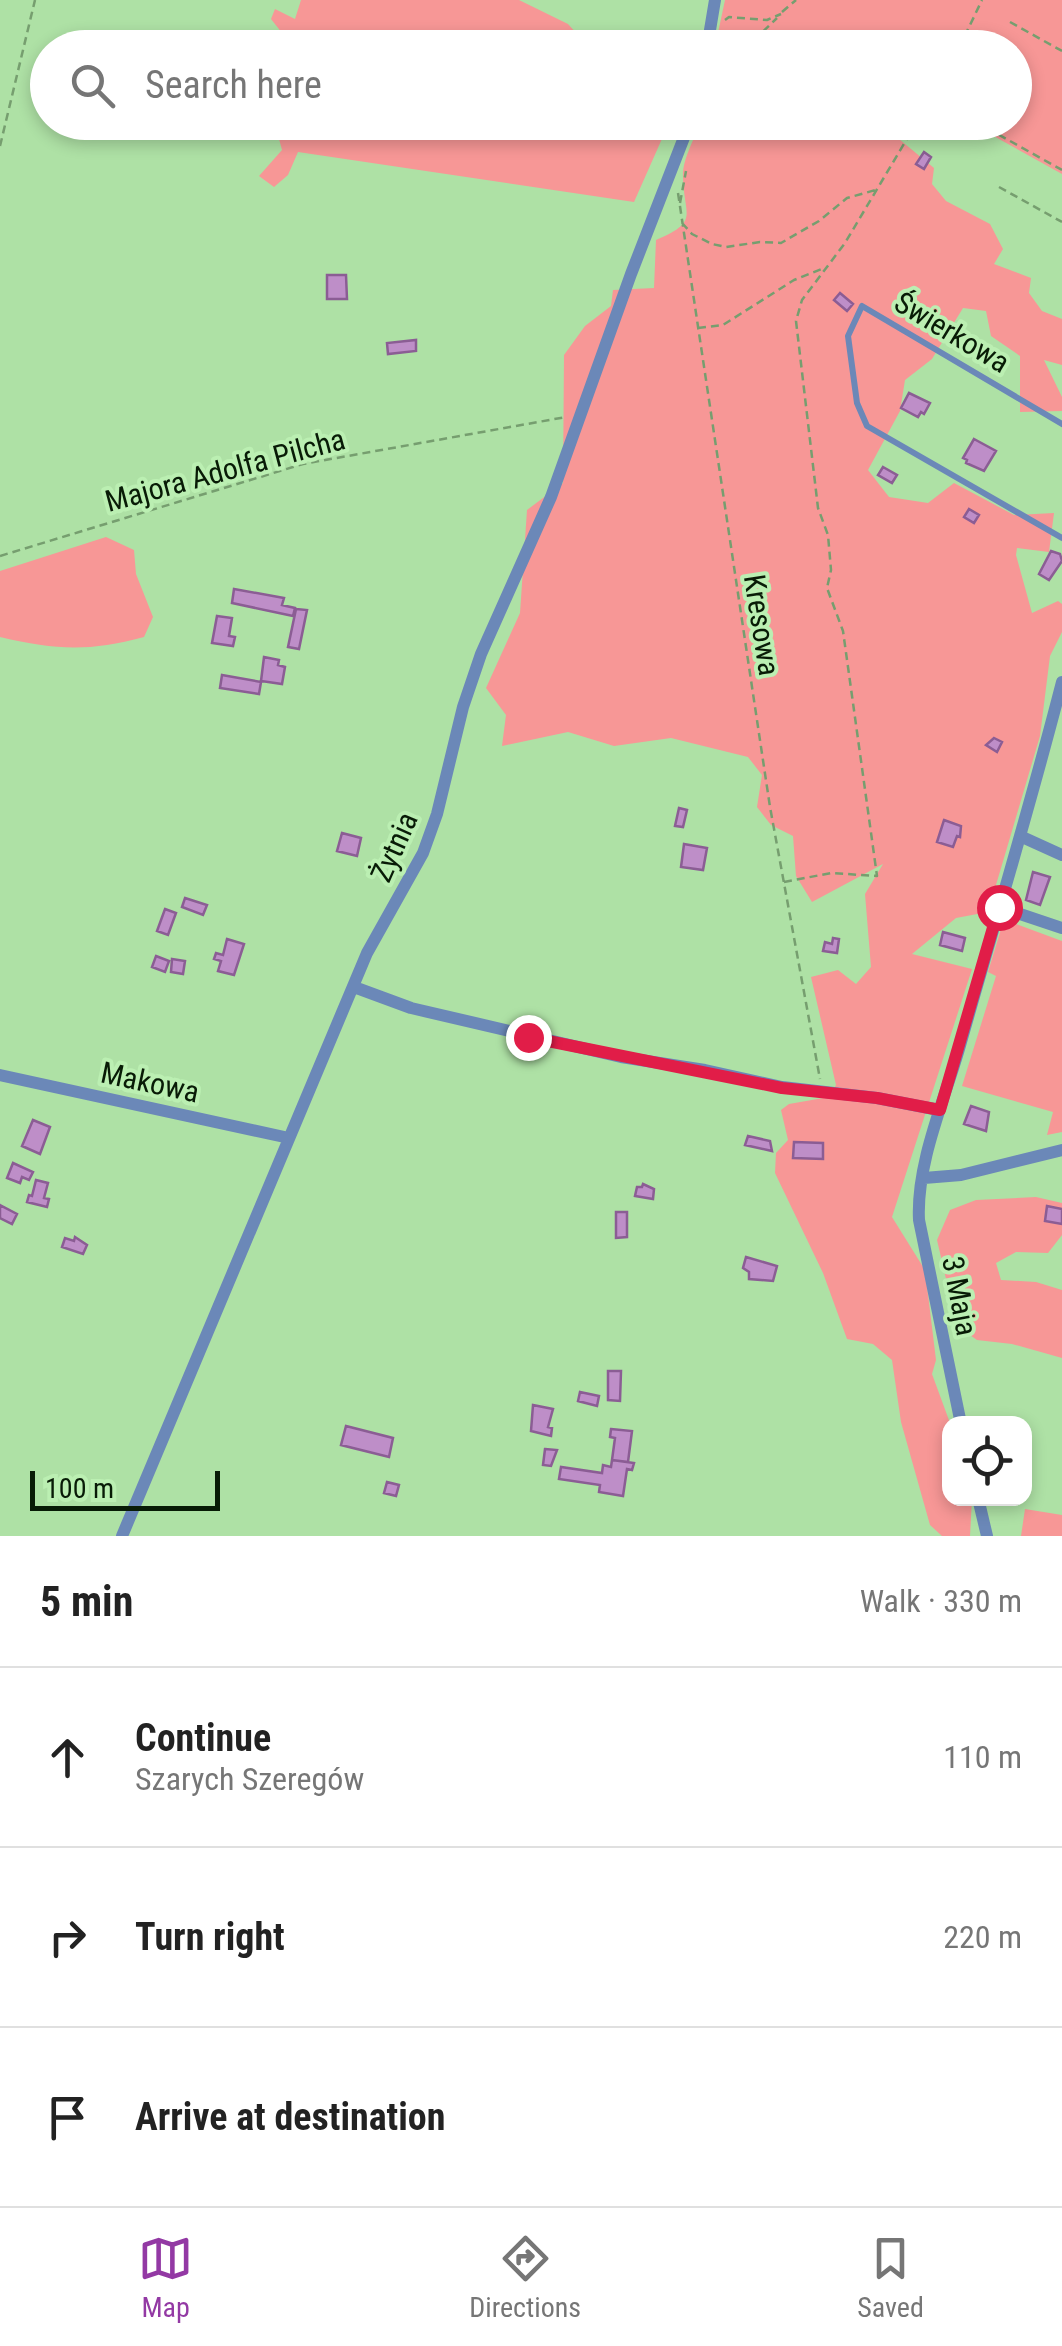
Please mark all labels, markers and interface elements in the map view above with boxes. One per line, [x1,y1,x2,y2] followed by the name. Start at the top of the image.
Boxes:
[30,30,1032,140] search box
[65,58,120,113] icon: search
[145,63,322,107] text: Search here
[888,284,1016,380] street label: Świerkowa
[101,421,349,519] street label: Majora Adolfa Pilcha
[737,572,787,678] street label: Kresowa
[363,807,425,887] street label: Żytnia
[977,885,1023,931] route start
[506,1015,552,1061] route end
[98,1055,202,1109] street label: Makowa
[935,1253,985,1339] street label: 3 Maja
[942,1416,1032,1506] map controls
[942,1416,1032,1506] button: locate
[30,1466,220,1510] scale bar
[45,1472,114,1505] text: 100 m
[40,1577,133,1626] text: 5 min
[860,1582,1022,1620] text: Walk · 330 m
[135,1716,271,1760] text: Continue
[40,1730,95,1785] icon: ahead
[943,1738,1022,1776] text: 110 m
[135,1760,364,1798] text: Szarych Szeregów
[40,1910,95,1965] icon: right
[135,1915,285,1959] text: Turn right
[943,1918,1022,1956] text: 220 m
[40,2090,95,2145] icon: arrive
[135,2095,445,2139] text: Arrive at destination
[138,2231,193,2324] tab: Map
[469,2231,581,2324] tab: Directions
[857,2231,924,2324] tab: Saved

